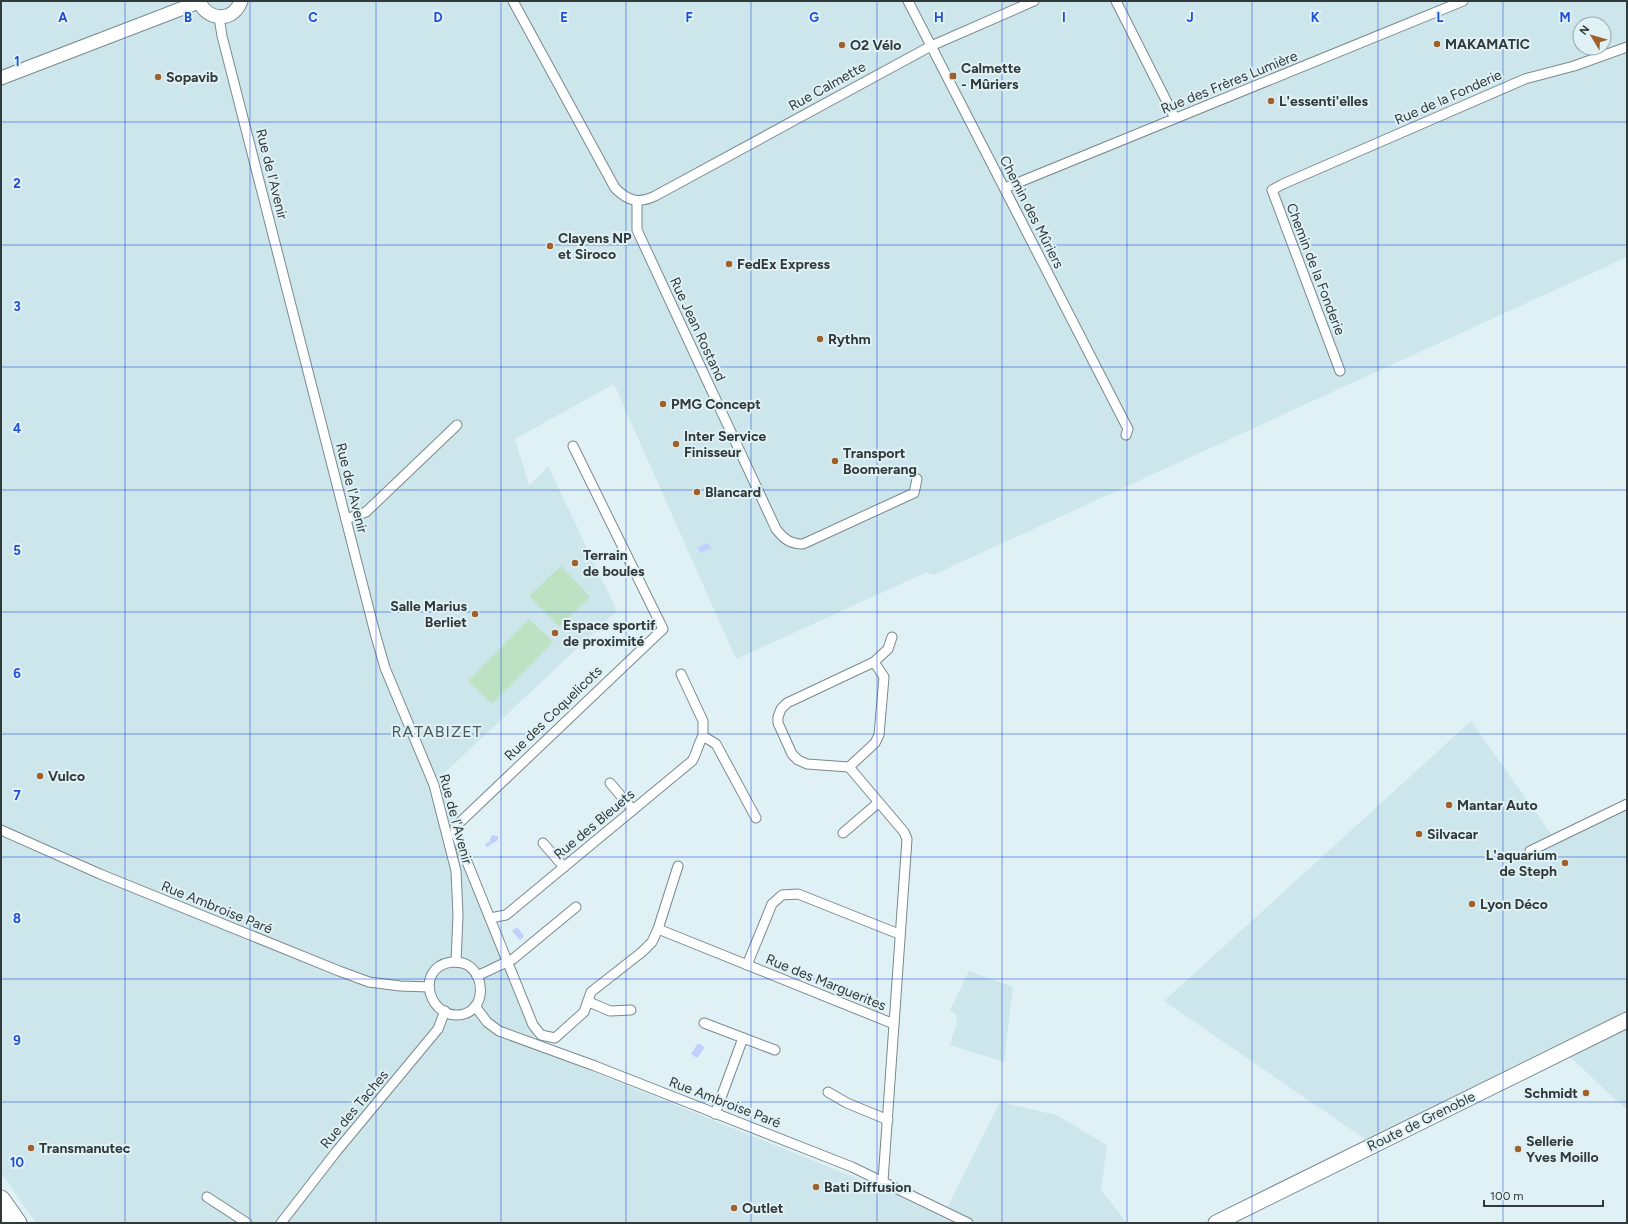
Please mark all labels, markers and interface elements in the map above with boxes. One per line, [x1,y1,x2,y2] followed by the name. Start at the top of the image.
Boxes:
[58,10,68,25] text: A
[184,10,192,25] text: B
[308,10,318,25] text: C
[433,10,443,25] text: D
[560,10,568,25] text: E
[685,10,693,25] text: F
[809,10,819,25] text: G
[934,10,944,25] text: H
[1062,10,1066,25] text: I
[1186,10,1194,25] text: J
[1311,10,1320,25] text: K
[1437,10,1444,25] text: L
[1559,10,1571,25] text: M
[1572,16,1612,56] north arrow
[1577,23,1592,38] text: N
[1445,36,1530,53] place label: MAKAMATIC
[850,37,901,54] place label: O2 Vélo
[1432,39,1442,49] marker: MAKAMATIC
[837,40,847,50] marker: O2 Vélo
[1158,47,1300,118] street label: Rue des Frères Lumière
[14,54,20,69] text: 1
[786,58,869,115] street label: Rue Calmette
[961,60,1021,93] place label: Calmette - Mûriers
[1392,66,1505,129] street label: Rue de la Fonderie
[166,69,218,86] place label: Sopavib
[948,71,958,81] marker: Calmette - Mûriers
[153,72,163,82] marker: Sopavib
[1279,93,1369,110] place label: L'essenti'elles
[1266,96,1276,106] marker: L'essenti'elles
[252,127,291,221] street label: Rue de l'Avenir
[996,153,1067,271] street label: Chemin des Mûriers
[13,176,21,191] text: 2
[1283,201,1349,338] street label: Chemin de la Fonderie
[558,230,632,263] place label: Clayens NP et Siroco
[545,241,555,251] marker: Clayens NP et Siroco
[737,256,831,273] place label: FedEx Express
[724,259,734,269] marker: FedEx Express
[666,275,729,384] street label: Rue Jean Rostand
[13,299,21,314] text: 3
[828,331,871,348] place label: Rythm
[815,334,825,344] marker: Rythm
[671,396,761,413] place label: PMG Concept
[658,399,668,409] marker: PMG Concept
[13,421,21,436] text: 4
[684,428,767,461] place label: Inter Service Finisseur
[671,439,681,449] marker: Inter Service Finisseur
[332,441,371,535] street label: Rue de l'Avenir
[843,445,917,478] place label: Transport Boomerang
[830,456,840,466] marker: Transport Boomerang
[705,484,761,501] place label: Blancard
[692,487,702,497] marker: Blancard
[13,543,21,558] text: 5
[583,547,645,580] place label: Terrain de boules
[570,558,580,568] marker: Terrain de boules
[390,598,467,631] place label: Salle Marius Berliet
[470,609,480,619] marker: Salle Marius Berliet
[563,617,656,650] place label: Espace sportif de proximité
[550,628,560,638] marker: Espace sportif de proximité
[501,662,606,764] street label: Rue des Coquelicots
[13,666,21,681] text: 6
[392,722,482,741] district label: RATABIZET
[48,768,85,785] place label: Vulco
[35,771,45,781] marker: Vulco
[435,772,476,866] street label: Rue de l'Avenir
[551,786,638,863] street label: Rue des Bleuets
[13,788,21,803] text: 7
[1457,797,1538,814] place label: Mantar Auto
[1444,800,1454,810] marker: Mantar Auto
[1427,826,1479,843] place label: Silvacar
[1414,829,1424,839] marker: Silvacar
[1486,847,1557,880] place label: L'aquarium de Steph
[1560,858,1570,868] marker: L'aquarium de Steph
[159,877,275,938] street label: Rue Ambroise Paré
[1480,896,1548,913] place label: Lyon Déco
[1467,899,1477,909] marker: Lyon Déco
[13,911,21,926] text: 8
[763,951,888,1014] street label: Rue des Marguerites
[13,1033,21,1048] text: 9
[317,1067,392,1152] street label: Rue des Taches
[666,1073,783,1132] street label: Rue Ambroise Paré
[1524,1085,1578,1102] place label: Schmidt
[1364,1088,1478,1155] street label: Route de Grenoble
[1581,1088,1591,1098] marker: Schmidt
[1526,1133,1599,1166] place label: Sellerie Yves Moillo
[39,1140,131,1157] place label: Transmanutec
[26,1143,36,1153] marker: Transmanutec
[1513,1144,1523,1154] marker: Sellerie Yves Moillo
[10,1155,24,1170] text: 10
[824,1179,911,1196] place label: Bati Diffusion
[811,1182,821,1192] marker: Bati Diffusion
[1484,1182,1603,1208] scale bar
[1490,1189,1524,1203] text: 100 m
[742,1200,784,1217] place label: Outlet
[729,1203,739,1213] marker: Outlet

